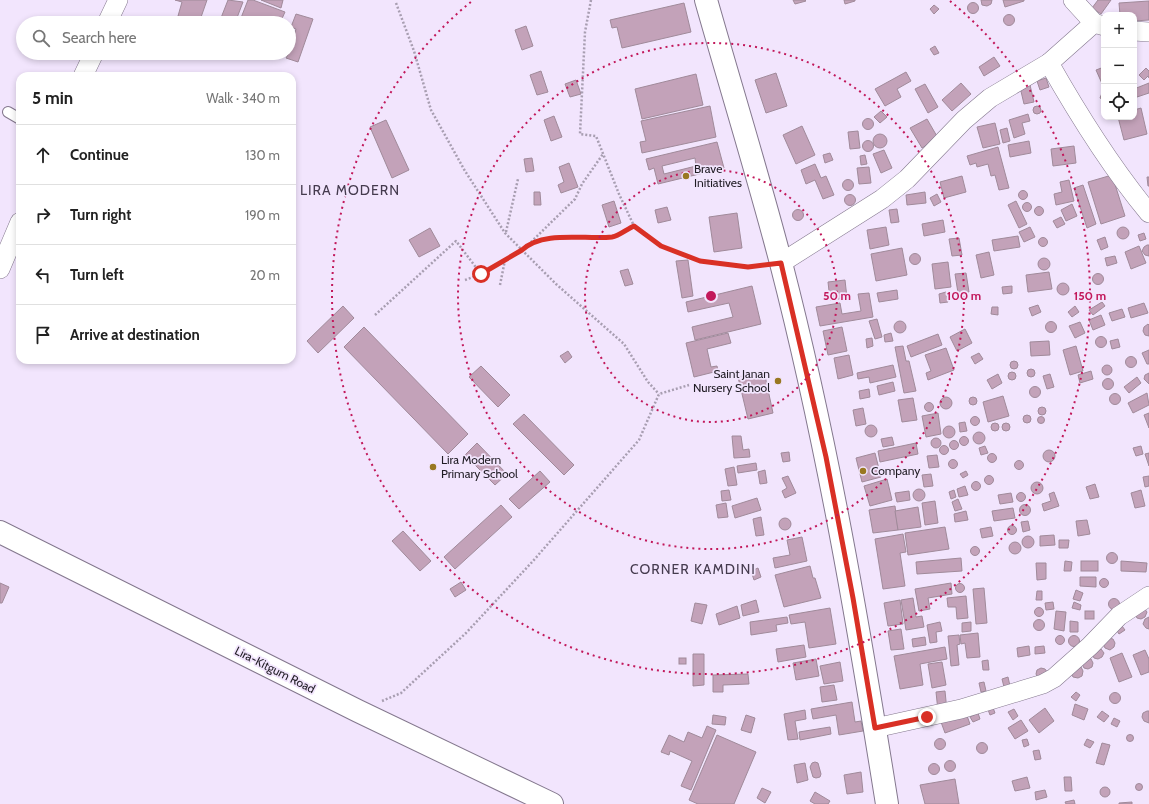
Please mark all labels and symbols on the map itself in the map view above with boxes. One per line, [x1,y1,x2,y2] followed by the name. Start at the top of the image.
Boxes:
[694,161,742,190] place label: Brave Initiatives
[681,171,691,181] marker: Brave Initiatives
[300,181,400,199] district label: LIRA MODERN
[472,265,490,283] route start
[823,288,851,303] text: 50 m
[947,288,981,303] text: 100 m
[1074,288,1106,303] text: 150 m
[704,289,718,303] centre of rings
[693,366,770,395] place label: Saint Janan Nursery School
[773,376,783,386] marker: Saint Janan Nursery School
[441,452,518,481] place label: Lira Modern Primary School
[428,462,438,472] marker: Lira Modern Primary School
[871,463,920,478] place label: Company
[858,466,868,476] marker: Company
[630,560,756,578] district label: CORNER KAMDINI
[232,643,318,696] street label: Lira-Kitgum Road
[918,708,936,726] route end

